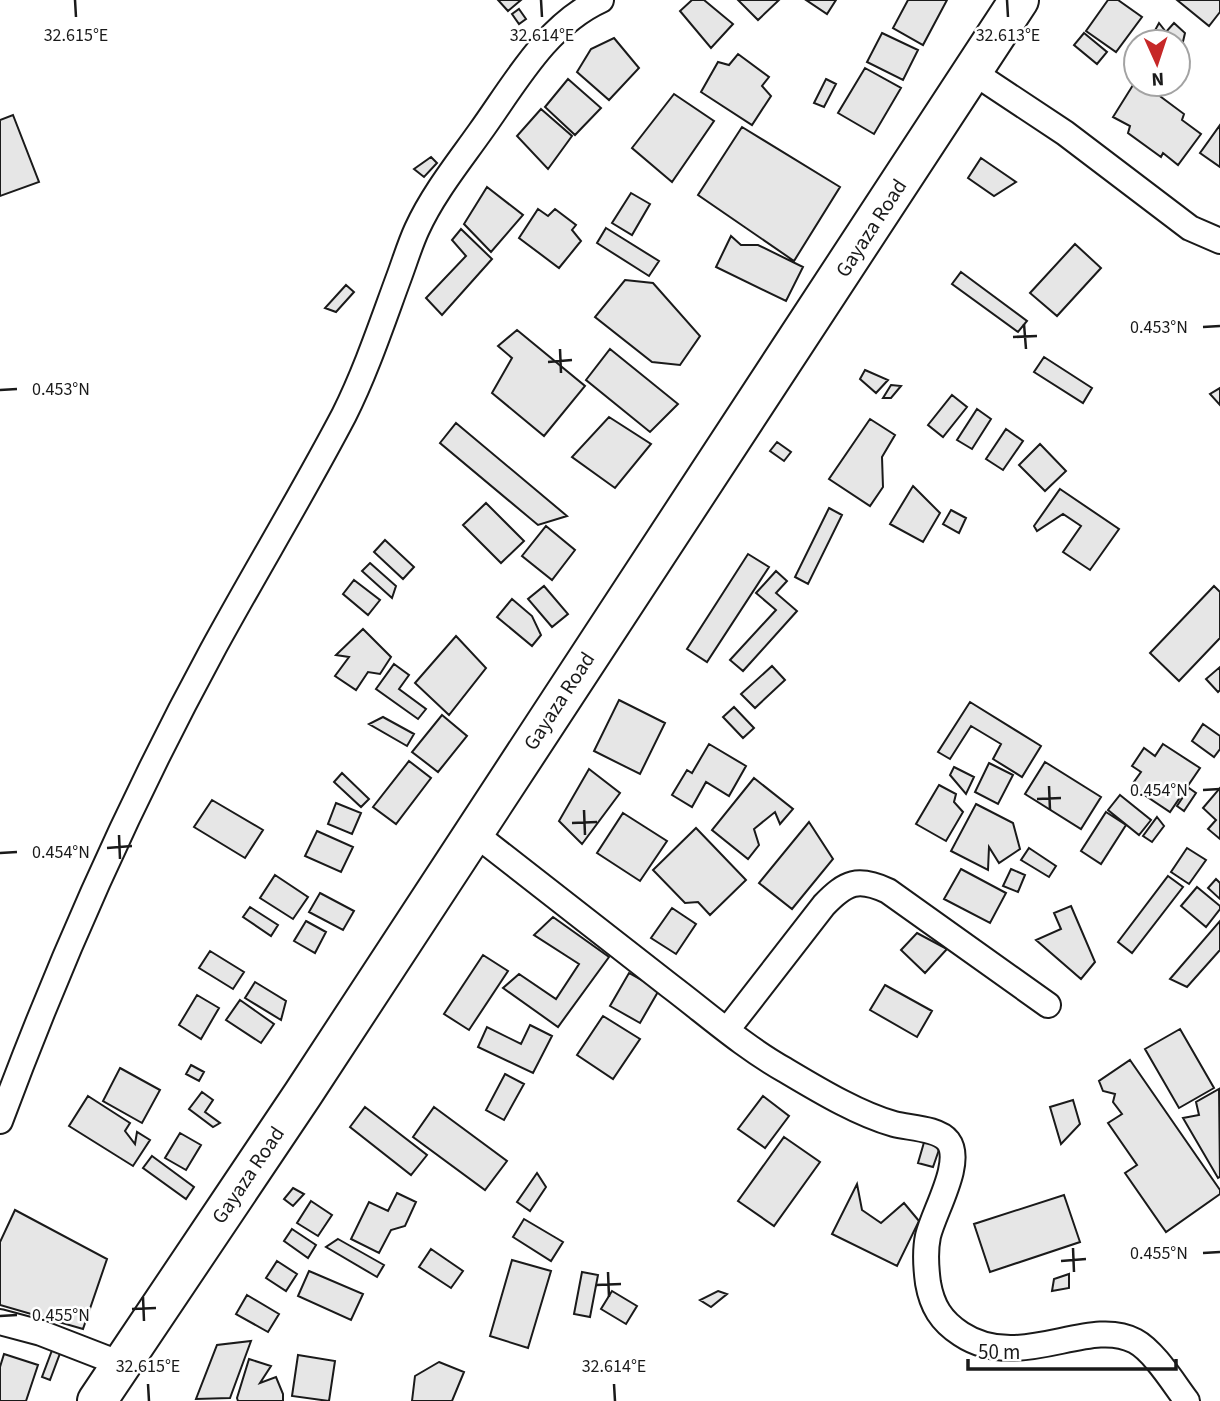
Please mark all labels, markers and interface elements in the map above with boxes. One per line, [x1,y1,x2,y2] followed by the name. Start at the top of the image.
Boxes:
[44,23,108,48] text: 32.615°E
[510,23,574,48] text: 32.614°E
[976,23,1040,48] text: 32.613°E
[1122,28,1192,98] north arrow
[1151,65,1165,92] text: N
[828,173,914,283] street label: Gayaza Road
[1130,315,1188,340] text: 0.453°N
[32,377,90,402] text: 0.453°N
[516,646,602,756] street label: Gayaza Road
[1130,778,1188,803] text: 0.454°N
[32,840,90,865] text: 0.454°N
[204,1120,292,1230] street label: Gayaza Road
[1130,1241,1188,1266] text: 0.455°N
[32,1303,90,1328] text: 0.455°N
[968,1328,1176,1372] scale bar
[978,1337,1020,1367] text: 50 m
[116,1354,180,1379] text: 32.615°E
[582,1354,646,1379] text: 32.614°E

